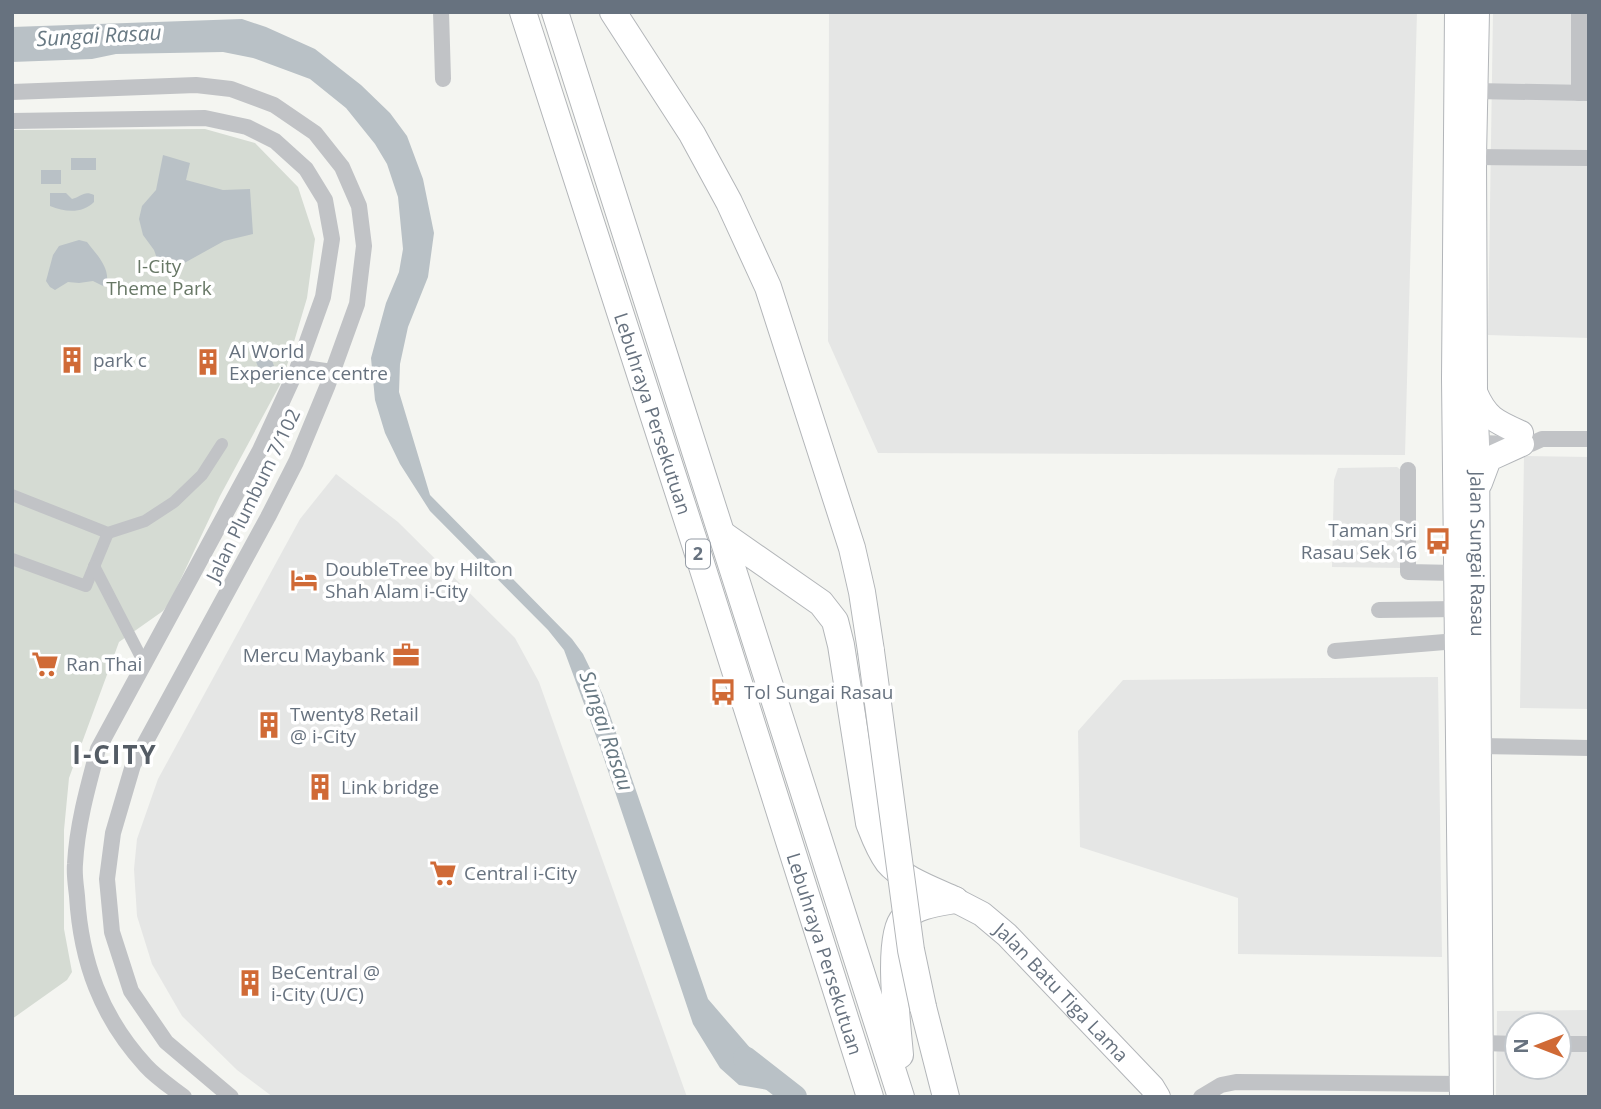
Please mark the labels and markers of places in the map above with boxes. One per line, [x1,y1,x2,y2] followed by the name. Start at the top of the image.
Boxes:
[229,338,388,386] place label: AI World Experience centre
[57,345,87,375] building icon: park c
[93,347,147,373] place label: park c
[193,347,223,377] building icon: AI World Experience centre
[1301,517,1417,565] place label: Taman Sri Rasau Sek 16
[1423,526,1453,556] bus stop icon: Taman Sri Rasau Sek 16
[325,556,513,604] place label: DoubleTree by Hilton Shah Alam i-City
[289,565,319,595] hotel icon: DoubleTree by Hilton Shah Alam i-City
[391,640,421,670] office icon: Mercu Maybank
[243,642,385,668] place label: Mercu Maybank
[30,649,60,679] supermarket icon: Ran Thai
[66,651,142,677] place label: Ran Thai
[708,677,738,707] bus stop icon: Tol Sungai Rasau
[744,679,894,705] place label: Tol Sungai Rasau
[290,701,419,749] place label: Twenty8 Retail @ i-City
[254,710,284,740] building icon: Twenty8 Retail @ i-City
[305,772,335,802] building icon: Link bridge
[341,774,439,800] place label: Link bridge
[428,858,458,888] supermarket icon: Central i-City
[464,860,578,886] place label: Central i-City
[271,959,380,1007] place label: BeCentral @ i-City (U/C)
[235,968,265,998] building icon: BeCentral @ i-City (U/C)

